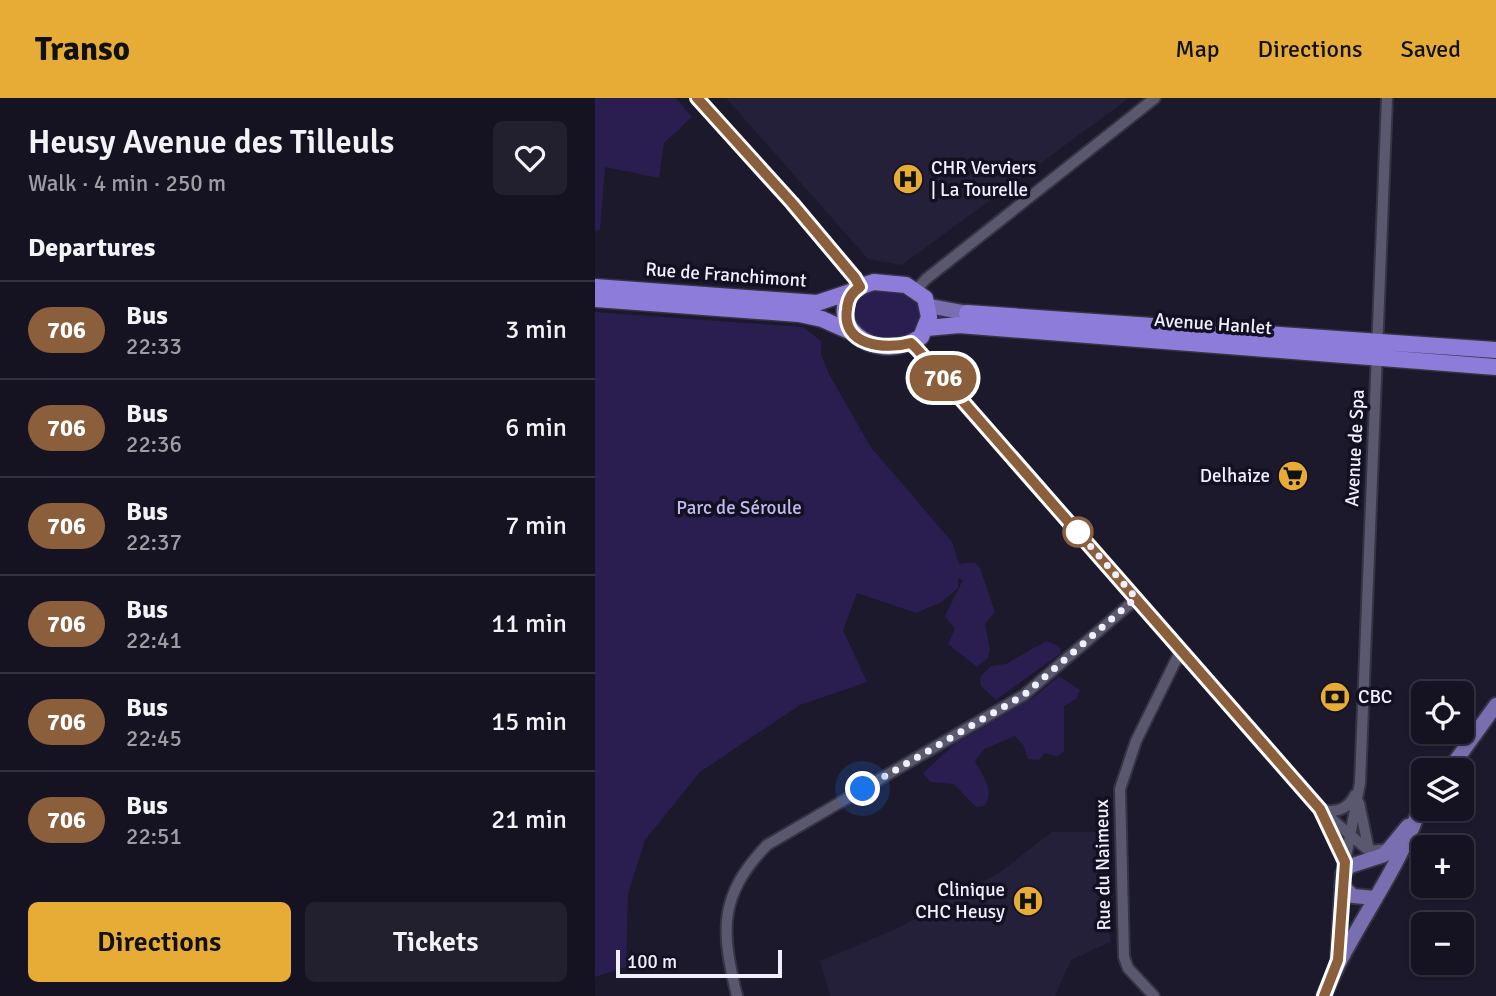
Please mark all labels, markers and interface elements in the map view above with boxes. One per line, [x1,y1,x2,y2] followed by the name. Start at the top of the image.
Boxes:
[35,29,130,70] text: Transo
[1175,34,1220,64] text: Map
[1258,34,1363,64] text: Directions
[1401,34,1461,64] text: Saved
[493,121,567,195] button: heart
[28,122,394,163] text: Heusy Avenue des Tilleuls
[931,156,1036,202] place label: CHR Verviers | La Tourelle
[891,162,925,196] hospital icon: CHR Verviers | La Tourelle
[28,169,226,198] text: Walk · 4 min · 250 m
[28,232,155,264] text: Departures
[645,257,808,293] street label: Rue de Franchimont
[126,300,168,332] text: Bus
[1153,308,1273,340] street label: Avenue Hanlet
[505,314,567,346] text: 3 min
[47,315,86,345] text: 706
[126,332,182,361] text: 22:33
[903,355,983,401] line badge: 706
[924,363,962,393] text: 706
[1340,389,1370,507] street label: Avenue de Spa
[126,398,168,430] text: Bus
[505,412,567,444] text: 6 min
[47,413,86,443] text: 706
[126,430,182,459] text: 22:36
[1276,459,1310,493] supermarket icon: Delhaize
[1200,464,1270,488] place label: Delhaize
[126,496,168,528] text: Bus
[676,496,802,520] park label: Parc de Séroule
[505,510,567,542] text: 7 min
[47,511,86,541] text: 706
[1063,517,1093,547] unlabelled marker
[126,528,182,557] text: 22:37
[126,594,168,626] text: Bus
[491,608,567,640] text: 11 min
[47,609,86,639] text: 706
[126,626,182,655] text: 22:41
[1318,680,1352,714] bank icon: CBC
[1411,681,1474,975] map controls
[1411,681,1474,744] button: locate
[1358,685,1392,709] place label: CBC
[126,692,168,724] text: Bus
[491,706,567,738] text: 15 min
[47,707,86,737] text: 706
[126,724,182,753] text: 22:45
[1411,758,1474,821] button: layers
[845,771,880,806] your location
[126,790,168,822] text: Bus
[1090,799,1116,931] street label: Rue du Naimeux
[491,804,567,836] text: 21 min
[47,805,86,835] text: 706
[126,822,182,851] text: 22:51
[1411,835,1474,898] button: +
[915,878,1005,924] place label: Clinique CHC Heusy
[1011,884,1045,918] hospital icon: Clinique CHC Heusy
[28,902,291,982] button: Directions
[305,902,567,982] button: Tickets
[1411,912,1474,975] button: −
[616,947,782,979] scale bar
[627,950,677,974] text: 100 m

